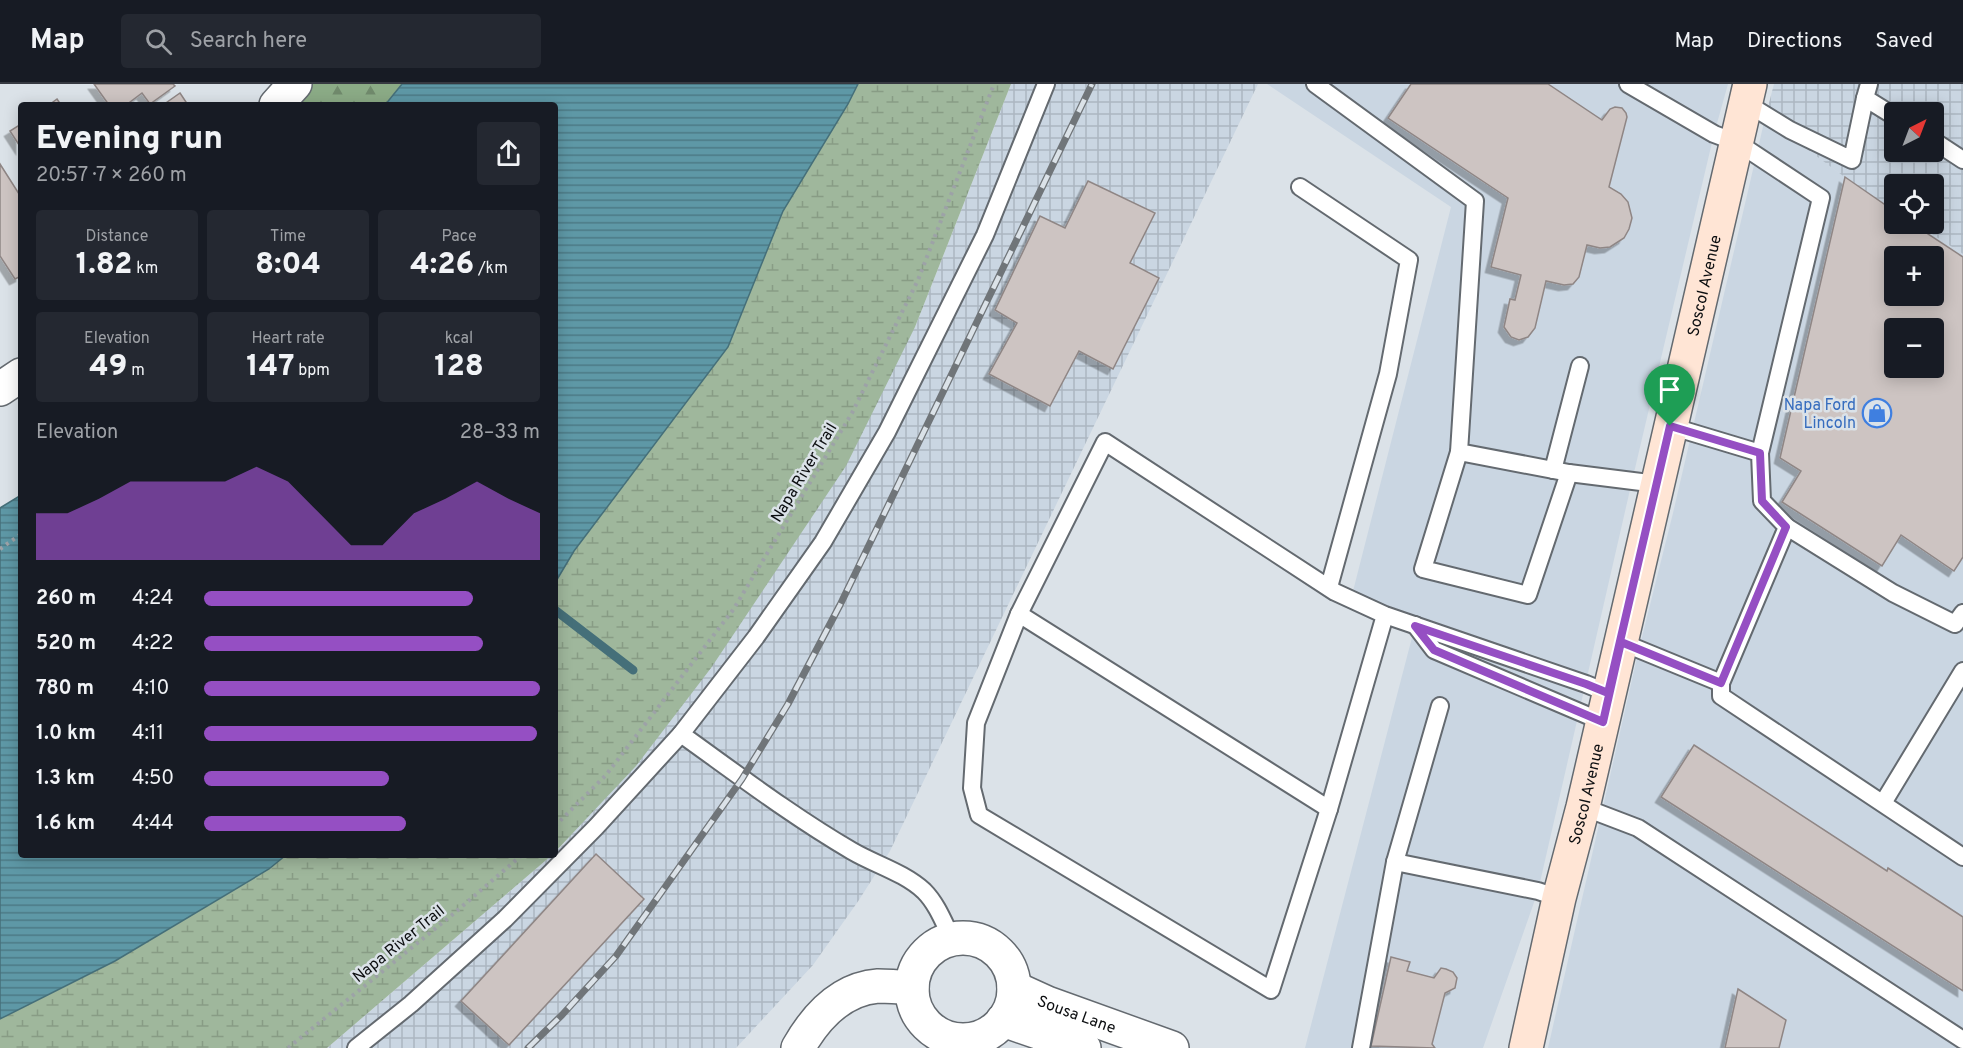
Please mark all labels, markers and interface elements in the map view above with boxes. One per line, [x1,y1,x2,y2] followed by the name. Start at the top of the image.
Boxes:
[121,14,541,68] search box
[30,23,85,59] text: Map
[142,25,175,58] icon: search
[190,28,307,55] text: Search here
[1674,28,1714,55] text: Map
[1747,28,1842,55] text: Directions
[1875,28,1933,55] text: Saved
[1884,102,1944,162] north arrow
[1884,102,1944,378] map controls
[36,119,223,161] text: Evening run
[477,122,540,185] button: share
[36,163,187,189] text: 20:57 · 7 × 260 m
[1884,174,1944,234] button: locate
[86,227,148,247] text: Distance
[270,227,306,247] text: Time
[441,227,477,247] text: Pace
[1684,233,1727,339] street label: Soscol Avenue
[1884,246,1944,306] button: +
[76,247,132,284] text: 1.82
[255,247,321,284] text: 8:04
[410,247,474,284] text: 4:26
[132,259,158,279] text: km
[474,259,508,279] text: /km
[1884,318,1944,378] button: −
[84,329,150,349] text: Elevation
[251,329,325,349] text: Heart rate
[445,329,473,349] text: kcal
[89,349,127,386] text: 49
[246,349,295,386] text: 147
[434,349,484,386] text: 128
[127,361,145,381] text: m
[295,361,330,381] text: bpm
[1644,364,1695,426] pin
[1653,373,1686,406] icon: arrive
[1784,396,1856,434] place label: Napa Ford Lincoln
[1861,397,1893,429] shop icon: Napa Ford Lincoln
[36,420,118,446] text: Elevation
[460,420,540,446] text: 28–33 m
[767,420,842,526] street label: Napa River Trail
[36,586,96,612] text: 260 m
[132,586,173,612] text: 4:24
[36,631,96,657] text: 520 m
[132,631,173,657] text: 4:22
[36,676,94,702] text: 780 m
[132,676,169,702] text: 4:10
[36,721,96,747] text: 1.0 km
[132,721,164,747] text: 4:11
[1565,742,1609,847] street label: Soscol Avenue
[36,766,95,792] text: 1.3 km
[132,766,174,792] text: 4:50
[36,811,95,837] text: 1.6 km
[132,811,174,837] text: 4:44
[349,901,449,988] street label: Napa River Trail
[1034,992,1118,1039] street label: Sousa Lane

